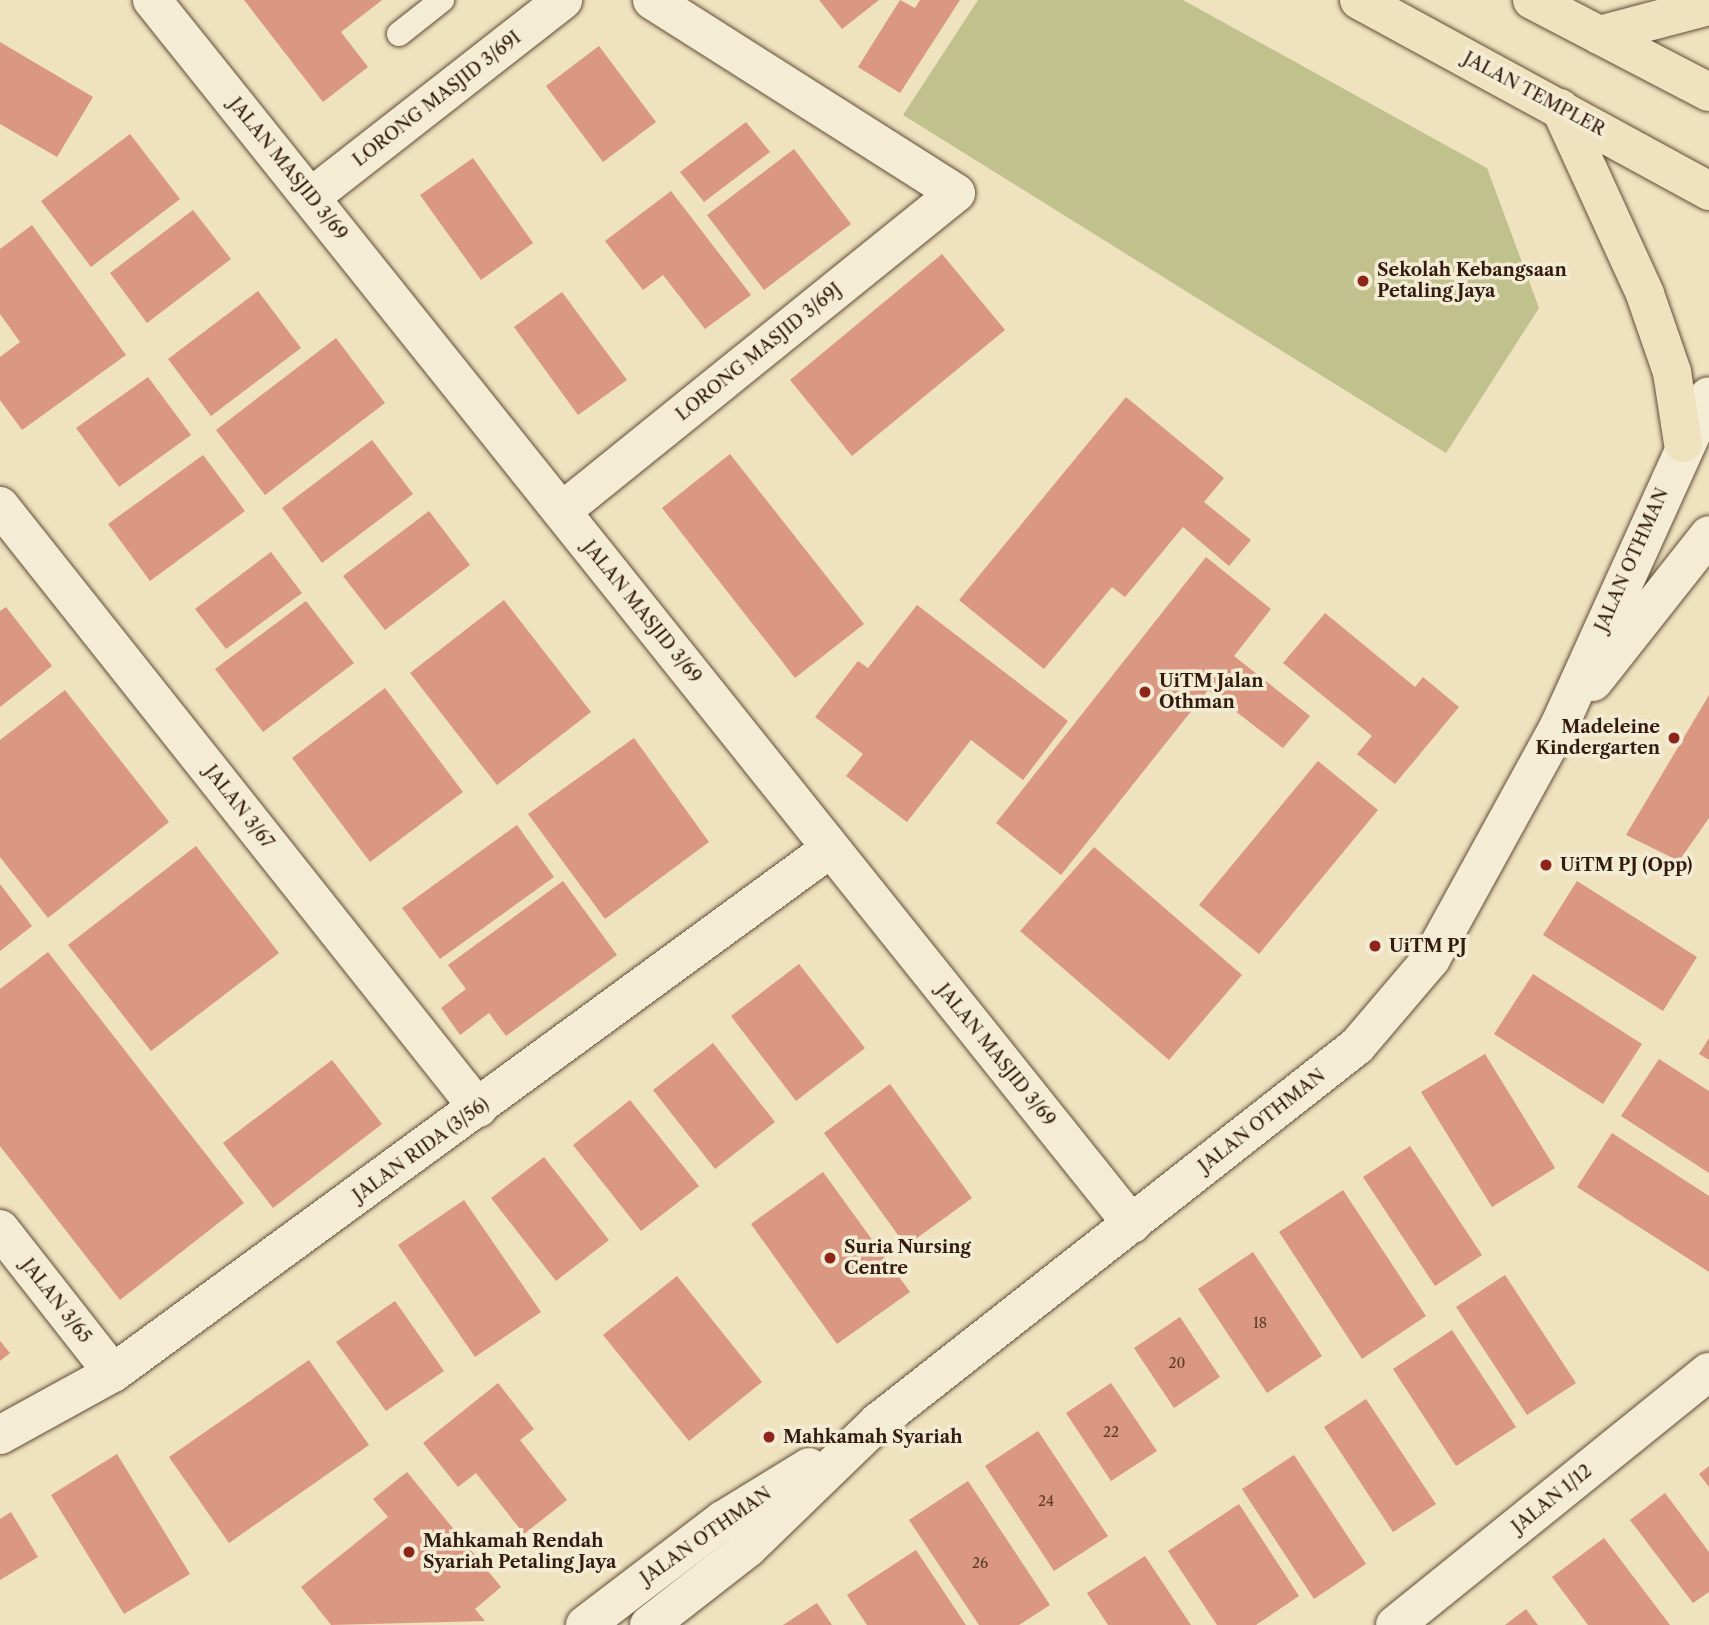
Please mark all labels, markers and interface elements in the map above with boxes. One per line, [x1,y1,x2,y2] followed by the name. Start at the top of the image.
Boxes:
[349,27,525,171] street label: LORONG MASJID 3/69I
[1459,47,1609,141] street label: JALAN TEMPLER
[224,94,352,244] street label: JALAN MASJID 3/69
[1377,260,1567,302] place label: Sekolah Kebangsaan Petaling Jaya
[1355,273,1371,289] marker: Sekolah Kebangsaan Petaling Jaya
[672,279,846,425] street label: LORONG MASJID 3/69J
[1591,485,1673,635] street label: JALAN OTHMAN
[578,537,706,687] street label: JALAN MASJID 3/69
[1159,671,1263,714] place label: UiTM Jalan Othman
[1137,684,1153,700] marker: UiTM Jalan Othman
[1536,717,1660,760] place label: Madeleine Kindergarten
[1666,730,1682,746] marker: Madeleine Kindergarten
[200,761,278,853] street label: JALAN 3/67
[1560,854,1692,876] place label: UiTM PJ (Opp)
[1538,857,1554,873] marker: UiTM PJ (Opp)
[1389,935,1467,957] place label: UiTM PJ
[1367,938,1383,954] marker: UiTM PJ
[932,980,1060,1130] street label: JALAN MASJID 3/69
[1194,1065,1330,1177] street label: JALAN OTHMAN
[349,1093,493,1207] street label: JALAN RIDA (3/56)
[844,1237,971,1280] place label: Suria Nursing Centre
[822,1250,838,1266] marker: Suria Nursing Centre
[16,1255,96,1347] street label: JALAN 3/65
[1253,1315,1267,1331] house number: 18
[1169,1355,1185,1371] house number: 20
[1103,1424,1119,1440] house number: 22
[783,1426,962,1448] place label: Mahkamah Syariah
[761,1429,777,1445] marker: Mahkamah Syariah
[1508,1460,1596,1538] street label: JALAN 1/12
[636,1483,776,1589] street label: JALAN OTHMAN
[1038,1493,1054,1509] house number: 24
[423,1531,616,1574] place label: Mahkamah Rendah Syariah Petaling Jaya
[401,1544,417,1560] marker: Mahkamah Rendah Syariah Petaling Jaya
[972,1555,988,1571] house number: 26

